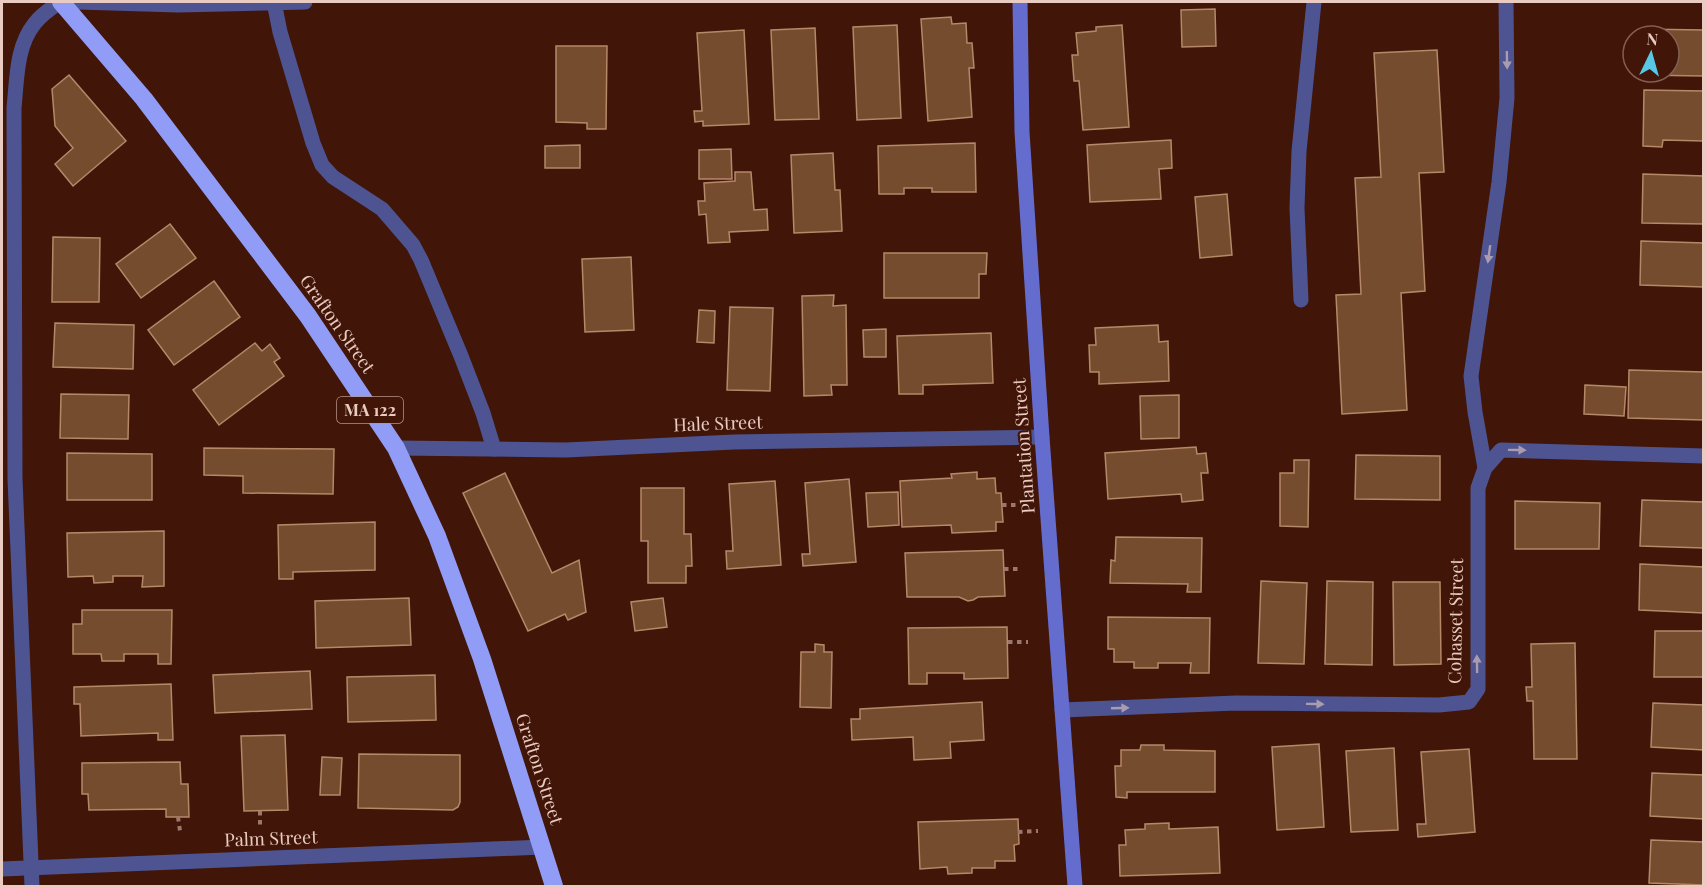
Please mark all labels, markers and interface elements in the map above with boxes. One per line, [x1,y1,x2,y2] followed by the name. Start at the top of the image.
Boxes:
[1621,24,1681,84] north arrow
[1646,28,1659,50] text: N
[1502,50,1511,69] one-way arrow
[1484,244,1493,263] one-way arrow
[295,269,381,378] street label: Grafton Street
[1006,377,1040,515] street label: Plantation Street
[337,397,403,423] road number: MA 122
[673,409,764,437] street label: Hale Street
[1507,446,1526,455] one-way arrow
[1442,557,1468,684] street label: Cohasset Street
[1473,654,1482,673] one-way arrow
[1305,699,1324,709] one-way arrow
[1111,703,1130,712] one-way arrow
[511,710,569,828] street label: Grafton Street
[224,824,319,852] street label: Palm Street

